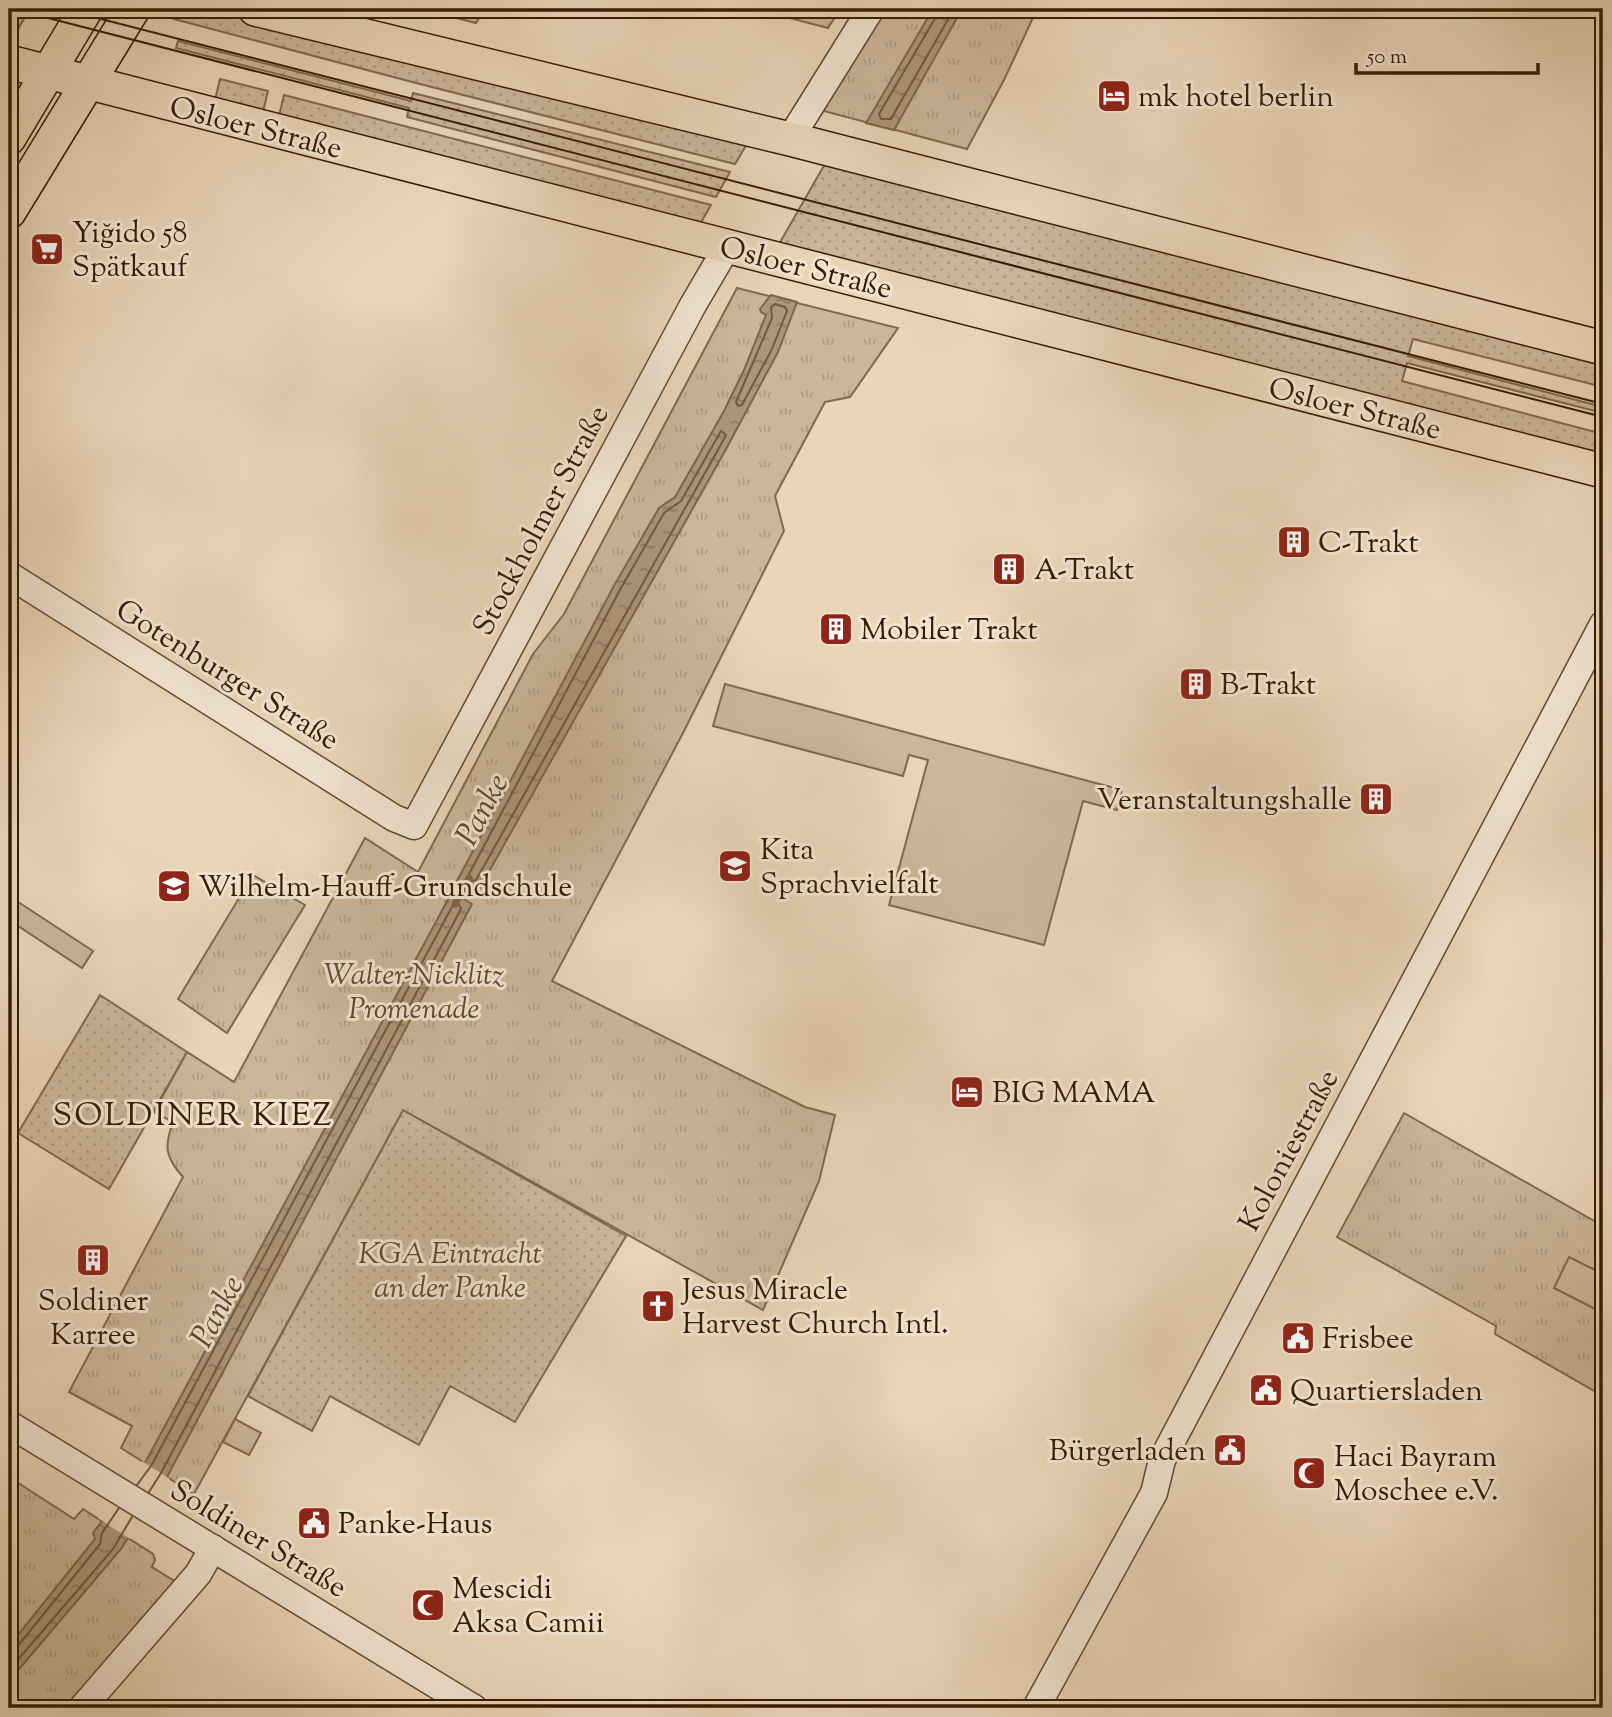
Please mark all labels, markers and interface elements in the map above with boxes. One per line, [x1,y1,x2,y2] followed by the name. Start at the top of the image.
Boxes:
[1356,32,1538,76] scale bar
[1366,43,1407,73] text: 50 m
[1095,77,1133,115] hotel icon: mk hotel berlin
[1138,77,1334,120] place label: mk hotel berlin
[165,87,346,172] street label: Osloer Straße
[72,213,189,290] place label: Yiğido 58 Spätkauf
[715,227,896,312] street label: Osloer Straße
[28,230,66,268] supermarket icon: Yiğido 58 Spätkauf
[1264,368,1445,453] street label: Osloer Straße
[463,398,621,644] street label: Stockholmer Straße
[1275,523,1313,561] building icon: C-Trakt
[1318,523,1419,566] place label: C-Trakt
[990,550,1028,588] building icon: A-Trakt
[1034,550,1134,593] place label: A-Trakt
[107,590,347,762] street label: Gotenburger Straße
[817,610,855,648] building icon: Mobiler Trakt
[860,610,1038,653] place label: Mobiler Trakt
[1177,665,1215,703] building icon: B-Trakt
[1220,665,1316,708] place label: B-Trakt
[446,766,522,855] water label: Panke
[1097,780,1352,823] place label: Veranstaltungshalle
[1357,780,1395,818] building icon: Veranstaltungshalle
[760,830,939,907] place label: Kita Sprachvielfalt
[716,847,754,885] school or university icon: Kita Sprachvielfalt
[155,867,193,905] school or university icon: Wilhelm-Hauff-Grundschule
[198,867,572,910] place label: Wilhelm-Hauff-Grundschule
[324,955,504,1032] park label: Walter-Nicklitz Promenade
[1229,1062,1351,1240] street label: Koloniestraße
[948,1073,986,1111] hotel icon: BIG MAMA
[992,1073,1156,1116] place label: BIG MAMA
[53,1093,333,1141] district label: SOLDINER KIEZ
[358,1234,542,1311] park label: KGA Eintracht an der Panke
[74,1241,112,1279] building icon: Soldiner Karree
[181,1268,257,1357] water label: Panke
[680,1270,949,1347] place label: Jesus Miracle Harvest Church Intl.
[38,1281,148,1358] place label: Soldiner Karree
[639,1287,677,1325] church icon: Jesus Miracle Harvest Church Intl.
[1279,1319,1317,1357] public building icon: Frisbee
[1322,1319,1414,1362] place label: Frisbee
[1247,1371,1285,1409] public building icon: Quartiersladen
[1290,1371,1483,1414] place label: Quartiersladen
[1049,1431,1206,1474] place label: Bürgerladen
[1211,1431,1249,1469] public building icon: Bürgerladen
[1334,1437,1499,1514] place label: Haci Bayram Moschee e.V.
[1290,1454,1328,1492] mosque icon: Haci Bayram Moschee e.V.
[161,1470,354,1610] street label: Soldiner Straße
[295,1504,333,1542] public building icon: Panke-Haus
[338,1504,492,1547] place label: Panke-Haus
[452,1569,604,1646] place label: Mescidi Aksa Camii
[409,1586,447,1624] mosque icon: Mescidi Aksa Camii

